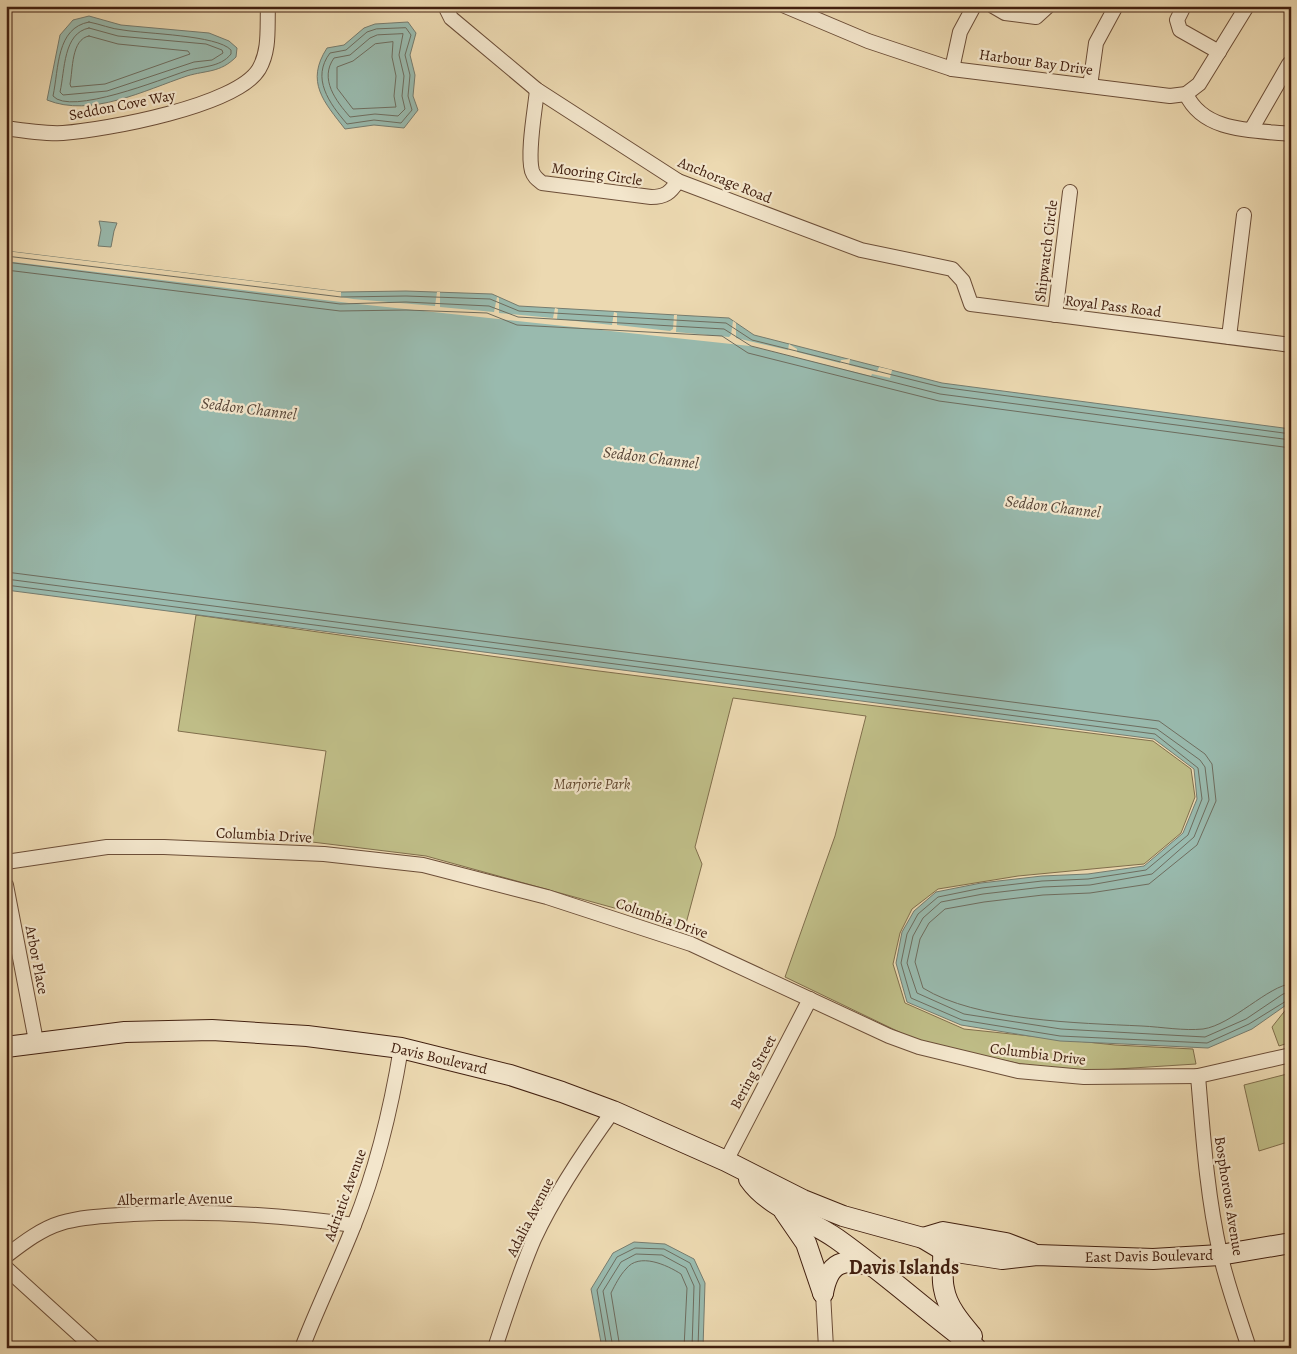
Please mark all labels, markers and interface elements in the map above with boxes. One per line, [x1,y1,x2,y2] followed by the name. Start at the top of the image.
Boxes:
[978,44,1094,80] street label: Harbour Bay Drive
[67,85,177,125] street label: Seddon Cove Way
[674,152,776,208] street label: Anchorage Road
[550,158,644,190] street label: Mooring Circle
[1030,198,1062,303] street label: Shipwatch Circle
[1064,290,1163,322] street label: Royal Pass Road
[200,392,298,426] water label: Seddon Channel
[602,441,700,475] water label: Seddon Channel
[1004,490,1102,524] water label: Seddon Channel
[554,774,631,794] park label: Marjorie Park
[215,822,313,848] street label: Columbia Drive
[613,893,711,943] street label: Columbia Drive
[20,923,54,996] street label: Arbor Place
[725,1031,781,1112] street label: Bering Street
[389,1037,490,1079] street label: Davis Boulevard
[989,1038,1087,1070] street label: Columbia Drive
[1210,1135,1248,1257] street label: Bosphorous Avenue
[319,1146,371,1245] street label: Adriatic Avenue
[501,1174,559,1261] street label: Adalia Avenue
[116,1188,233,1210] street label: Albermarle Avenue
[1085,1245,1214,1267] street label: East Davis Boulevard
[849,1254,959,1281] district label: Davis Islands

